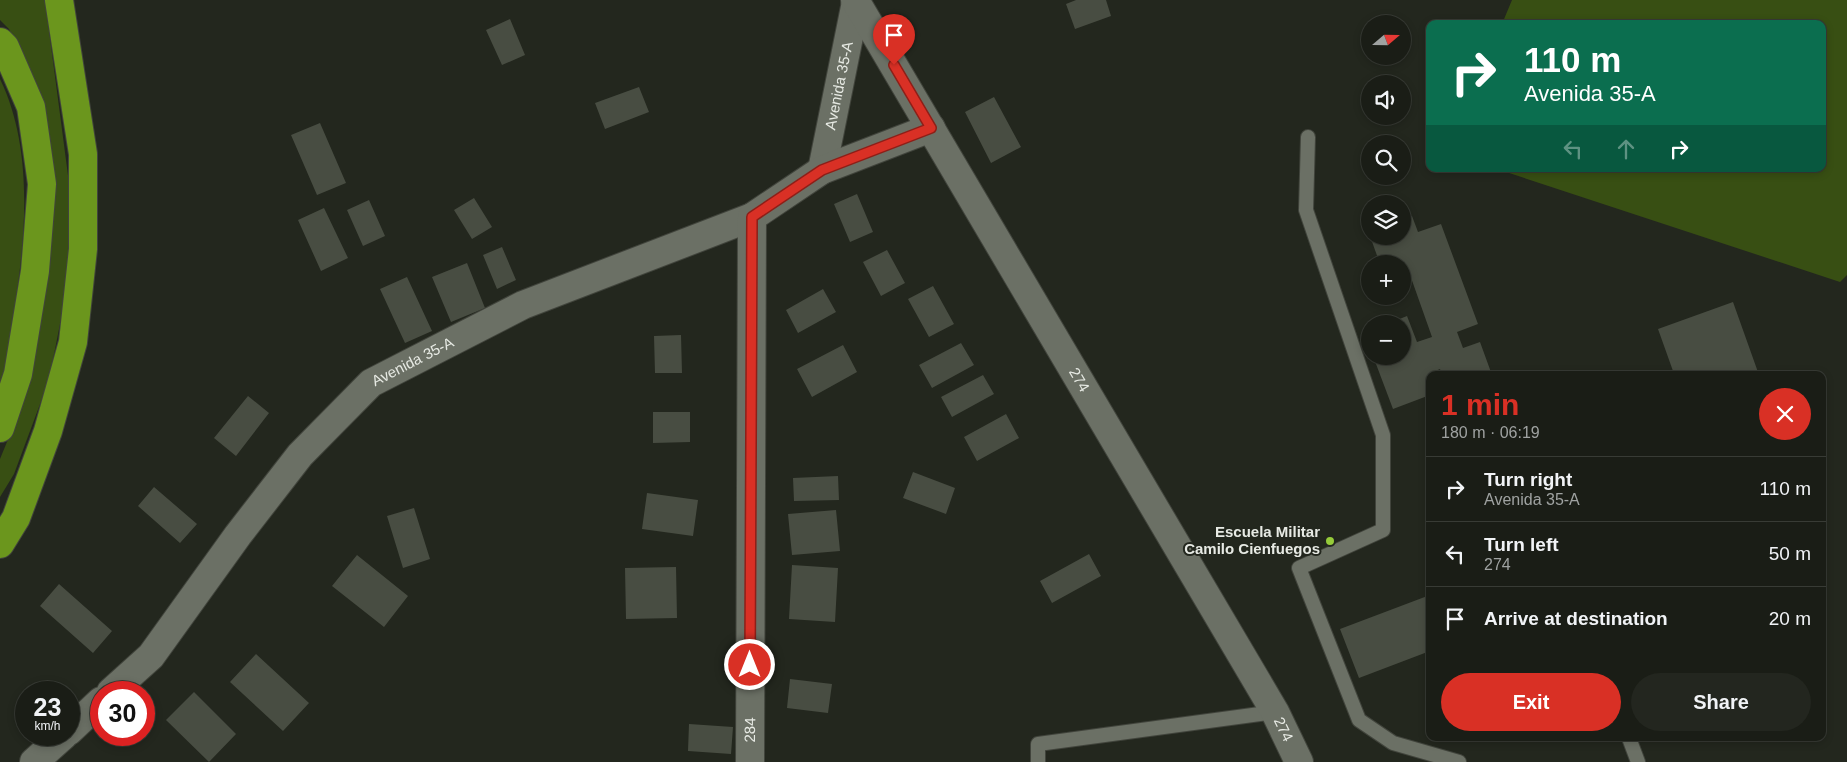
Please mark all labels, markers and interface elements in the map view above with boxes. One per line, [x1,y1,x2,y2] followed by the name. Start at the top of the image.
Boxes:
[873,14,915,65] pin
[1361,15,1411,65] north arrow
[1361,15,1411,365] map controls
[880,21,908,49] icon: arrive
[821,40,856,131] street label: Avenida 35-A
[1441,40,1506,105] icon: right
[1524,40,1621,79] text: 110 m
[1361,75,1411,125] button: sound
[1524,81,1656,106] text: Avenida 35-A
[1361,135,1411,185] button: search
[1559,135,1587,163] icon: left
[1612,135,1640,163] icon: ahead
[1665,135,1693,163] icon: right
[1361,195,1411,245] button: layers
[1361,255,1411,305] button: +
[1361,315,1411,365] button: −
[369,333,456,389] street label: Avenida 35-A
[1066,364,1093,395] street label: 274
[1441,388,1519,421] text: 1 min
[1759,388,1811,440] button: close
[1441,424,1540,441] text: 180 m · 06:19
[1484,469,1572,490] text: Turn right
[1441,475,1469,503] icon: right
[1760,478,1811,499] text: 110 m
[1484,491,1580,508] text: Avenida 35-A
[1184,523,1320,557] place label: Escuela Militar Camilo Cienfuegos
[1484,534,1559,555] text: Turn left
[1324,535,1336,547] marker: Escuela Militar Camilo Cienfuegos
[1441,540,1469,568] icon: left
[1769,543,1811,564] text: 50 m
[1484,556,1511,573] text: 274
[1441,605,1469,633] icon: arrive
[1484,608,1668,629] text: Arrive at destination
[1769,608,1811,629] text: 20 m
[723,638,775,690] position arrow
[1441,673,1621,731] button: Exit
[1631,673,1811,731] button: Share
[90,681,155,746] speed limit sign: 30
[34,693,61,721] text: 23
[1271,714,1297,744] street label: 274
[741,717,758,743] street label: 284
[34,719,61,733] text: km/h

